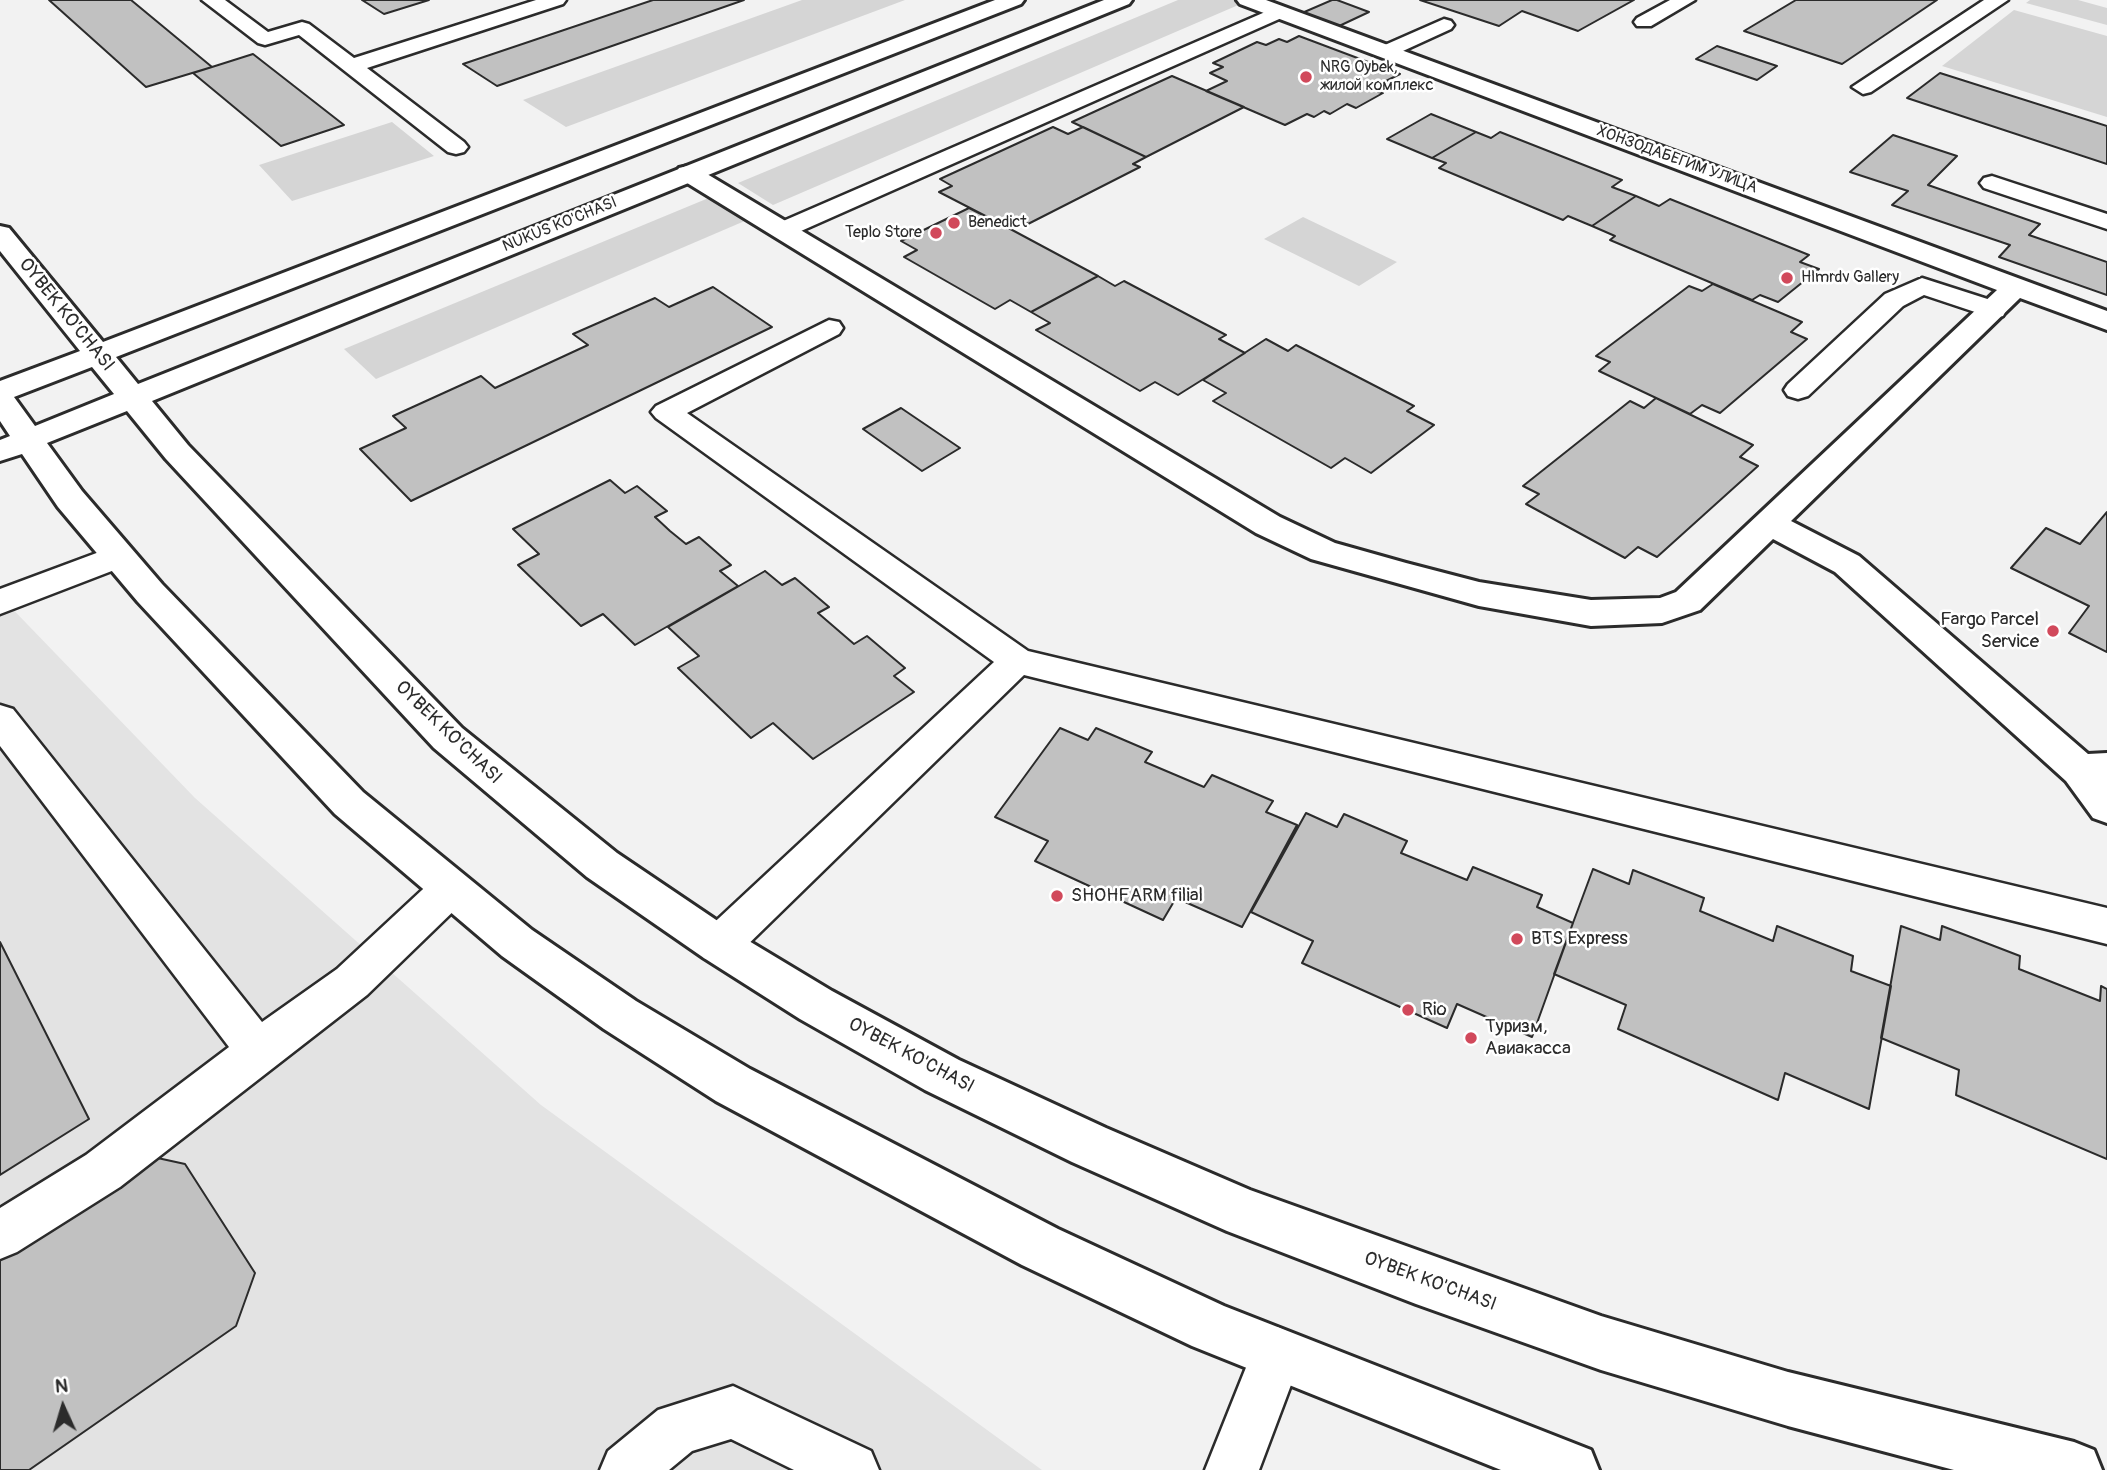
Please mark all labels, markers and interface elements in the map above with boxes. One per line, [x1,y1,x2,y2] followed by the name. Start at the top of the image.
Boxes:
[1320,58,1434,96] place label: NRG Oybek, жилой комплекс
[1298,69,1314,85] marker: NRG Oybek, жилой комплекс
[1594,122,1760,198] street label: ХОНЗОДАБЕГИМ УЛИЦА
[500,193,620,257] street label: NUKUS KO'CHASI
[968,213,1027,233] place label: Benedict
[946,215,962,231] marker: Benedict
[845,223,922,243] place label: Teplo Store
[928,225,944,241] marker: Teplo Store
[13,254,119,376] street label: OYBEK KO'CHASI
[1801,268,1899,288] place label: Hlmrdv Gallery
[1779,270,1795,286] marker: Hlmrdv Gallery
[1940,609,2039,653] place label: Fargo Parcel Service
[2045,623,2061,639] marker: Fargo Parcel Service
[390,676,506,790] street label: OYBEK KO'CHASI
[1071,885,1203,907] place label: SHOHFARM filial
[1049,888,1065,904] marker: SHOHFARM filial
[1531,928,1628,950] place label: BTS Express
[1509,931,1525,947] marker: BTS Express
[1422,999,1447,1021] place label: Rio
[1400,1002,1416,1018] marker: Rio
[844,1013,978,1099] street label: OYBEK KO'CHASI
[1485,1016,1571,1060] place label: Туризм, Авиакасса
[1463,1030,1479,1046] marker: Туризм, Авиакасса
[1361,1247,1499,1317] street label: OYBEK KO'CHASI
[28,1372,98,1442] north arrow
[54,1374,69,1398] text: N

